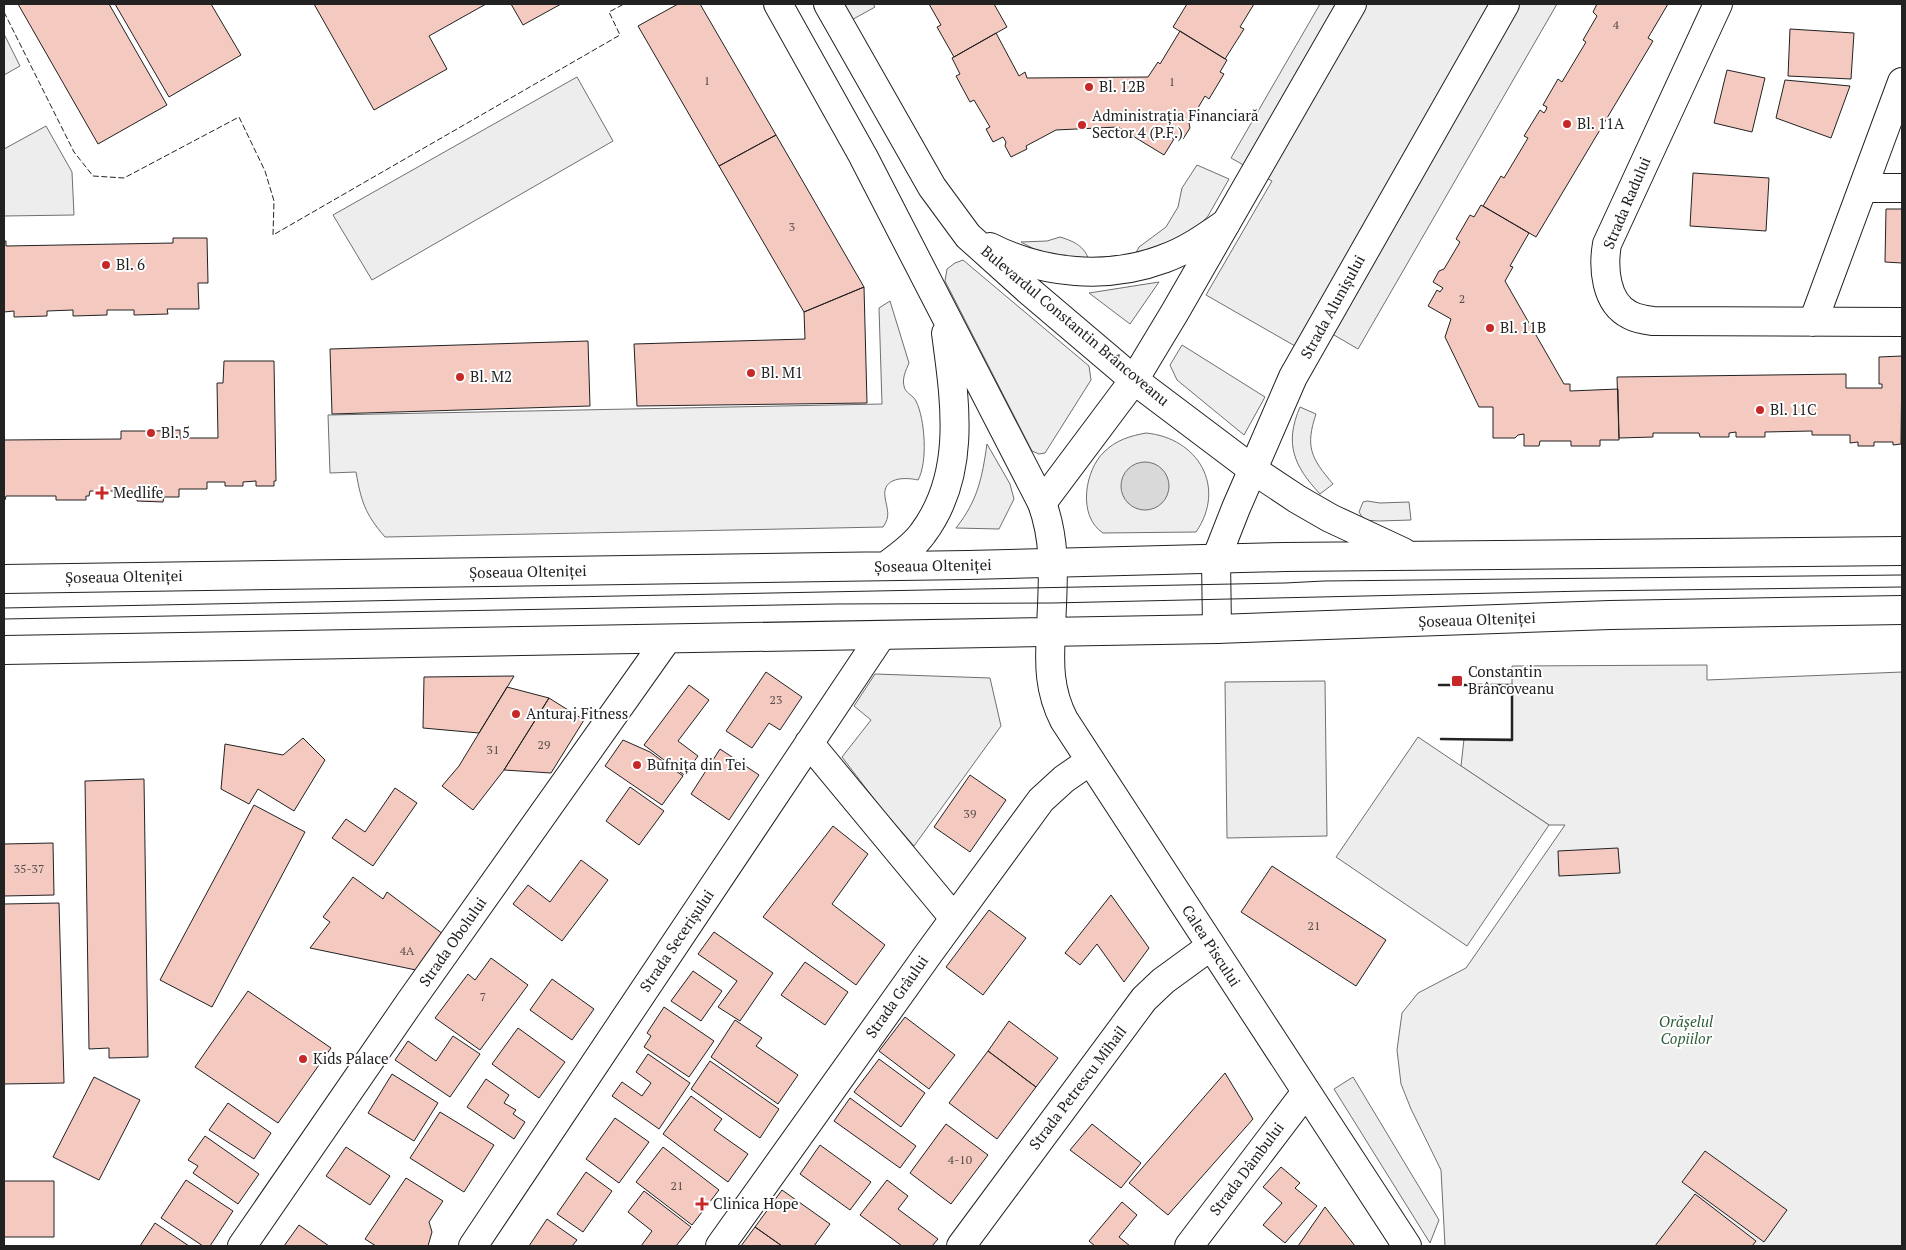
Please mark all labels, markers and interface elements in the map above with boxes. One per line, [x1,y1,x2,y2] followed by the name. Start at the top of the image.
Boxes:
[1613,17,1620,32] house number: 4
[704,73,710,88] house number: 1
[1169,74,1175,89] house number: 1
[1099,76,1145,96] place label: Bl. 12B
[1083,81,1095,93] marker: Bl. 12B
[1092,105,1259,142] place label: Administrația Financiară Sector 4 (P.F.)
[1577,113,1625,133] place label: Bl. 11A
[1561,118,1573,130] marker: Bl. 11A
[1076,119,1088,131] marker: Administrația Financiară Sector 4 (P.F.)
[1598,154,1654,252] street label: Strada Radului
[789,219,795,234] house number: 3
[977,241,1174,410] street label: Bulevardul Constantin Brâncoveanu
[1295,251,1369,362] street label: Strada Alunișului
[116,254,145,274] place label: Bl. 6
[100,259,112,271] marker: Bl. 6
[1459,291,1465,306] house number: 2
[1500,317,1546,337] place label: Bl. 11B
[1484,322,1496,334] marker: Bl. 11B
[761,362,803,382] place label: Bl. M1
[470,366,512,386] place label: Bl. M2
[745,367,757,379] marker: Bl. M1
[454,371,466,383] marker: Bl. M2
[1770,399,1817,419] place label: Bl. 11C
[1754,404,1766,416] marker: Bl. 11C
[161,422,190,442] place label: Bl. 5
[145,427,157,439] marker: Bl. 5
[113,482,163,502] place label: Medlife
[95,486,109,500] marker: Medlife
[874,554,992,577] street label: Șoseaua Olteniței
[469,560,587,583] street label: Șoseaua Olteniței
[65,565,183,588] street label: Șoseaua Olteniței
[1418,607,1536,632] street label: Șoseaua Olteniței
[1468,661,1555,698] place label: Constantin Brâncoveanu
[1450,674,1464,688] marker: Constantin Brâncoveanu
[770,692,782,707] house number: 23
[526,703,628,723] place label: Anturaj Fitness
[510,708,522,720] marker: Anturaj Fitness
[538,737,550,752] house number: 29
[487,742,499,757] house number: 31
[647,754,746,774] place label: Bufnița din Tei
[631,759,643,771] marker: Bufnița din Tei
[964,806,976,821] house number: 39
[14,861,44,876] house number: 35-37
[635,885,718,996] street label: Strada Secerișului
[414,893,490,990] street label: Strada Obolului
[1178,901,1246,990] street label: Calea Piscului
[1308,918,1320,933] house number: 21
[400,943,415,958] house number: 4A
[860,951,932,1042] street label: Strada Grâului
[480,989,486,1004] house number: 7
[1659,1011,1714,1048] park label: Orășelul Copiilor
[1024,1021,1130,1153] street label: Strada Petrescu Mihail
[313,1048,389,1068] place label: Kids Palace
[297,1053,309,1065] marker: Kids Palace
[1204,1118,1288,1219] street label: Strada Dâmbului
[948,1152,972,1167] house number: 4-10
[671,1178,683,1193] house number: 21
[713,1193,799,1213] place label: Clinica Hope
[695,1197,709,1211] marker: Clinica Hope

